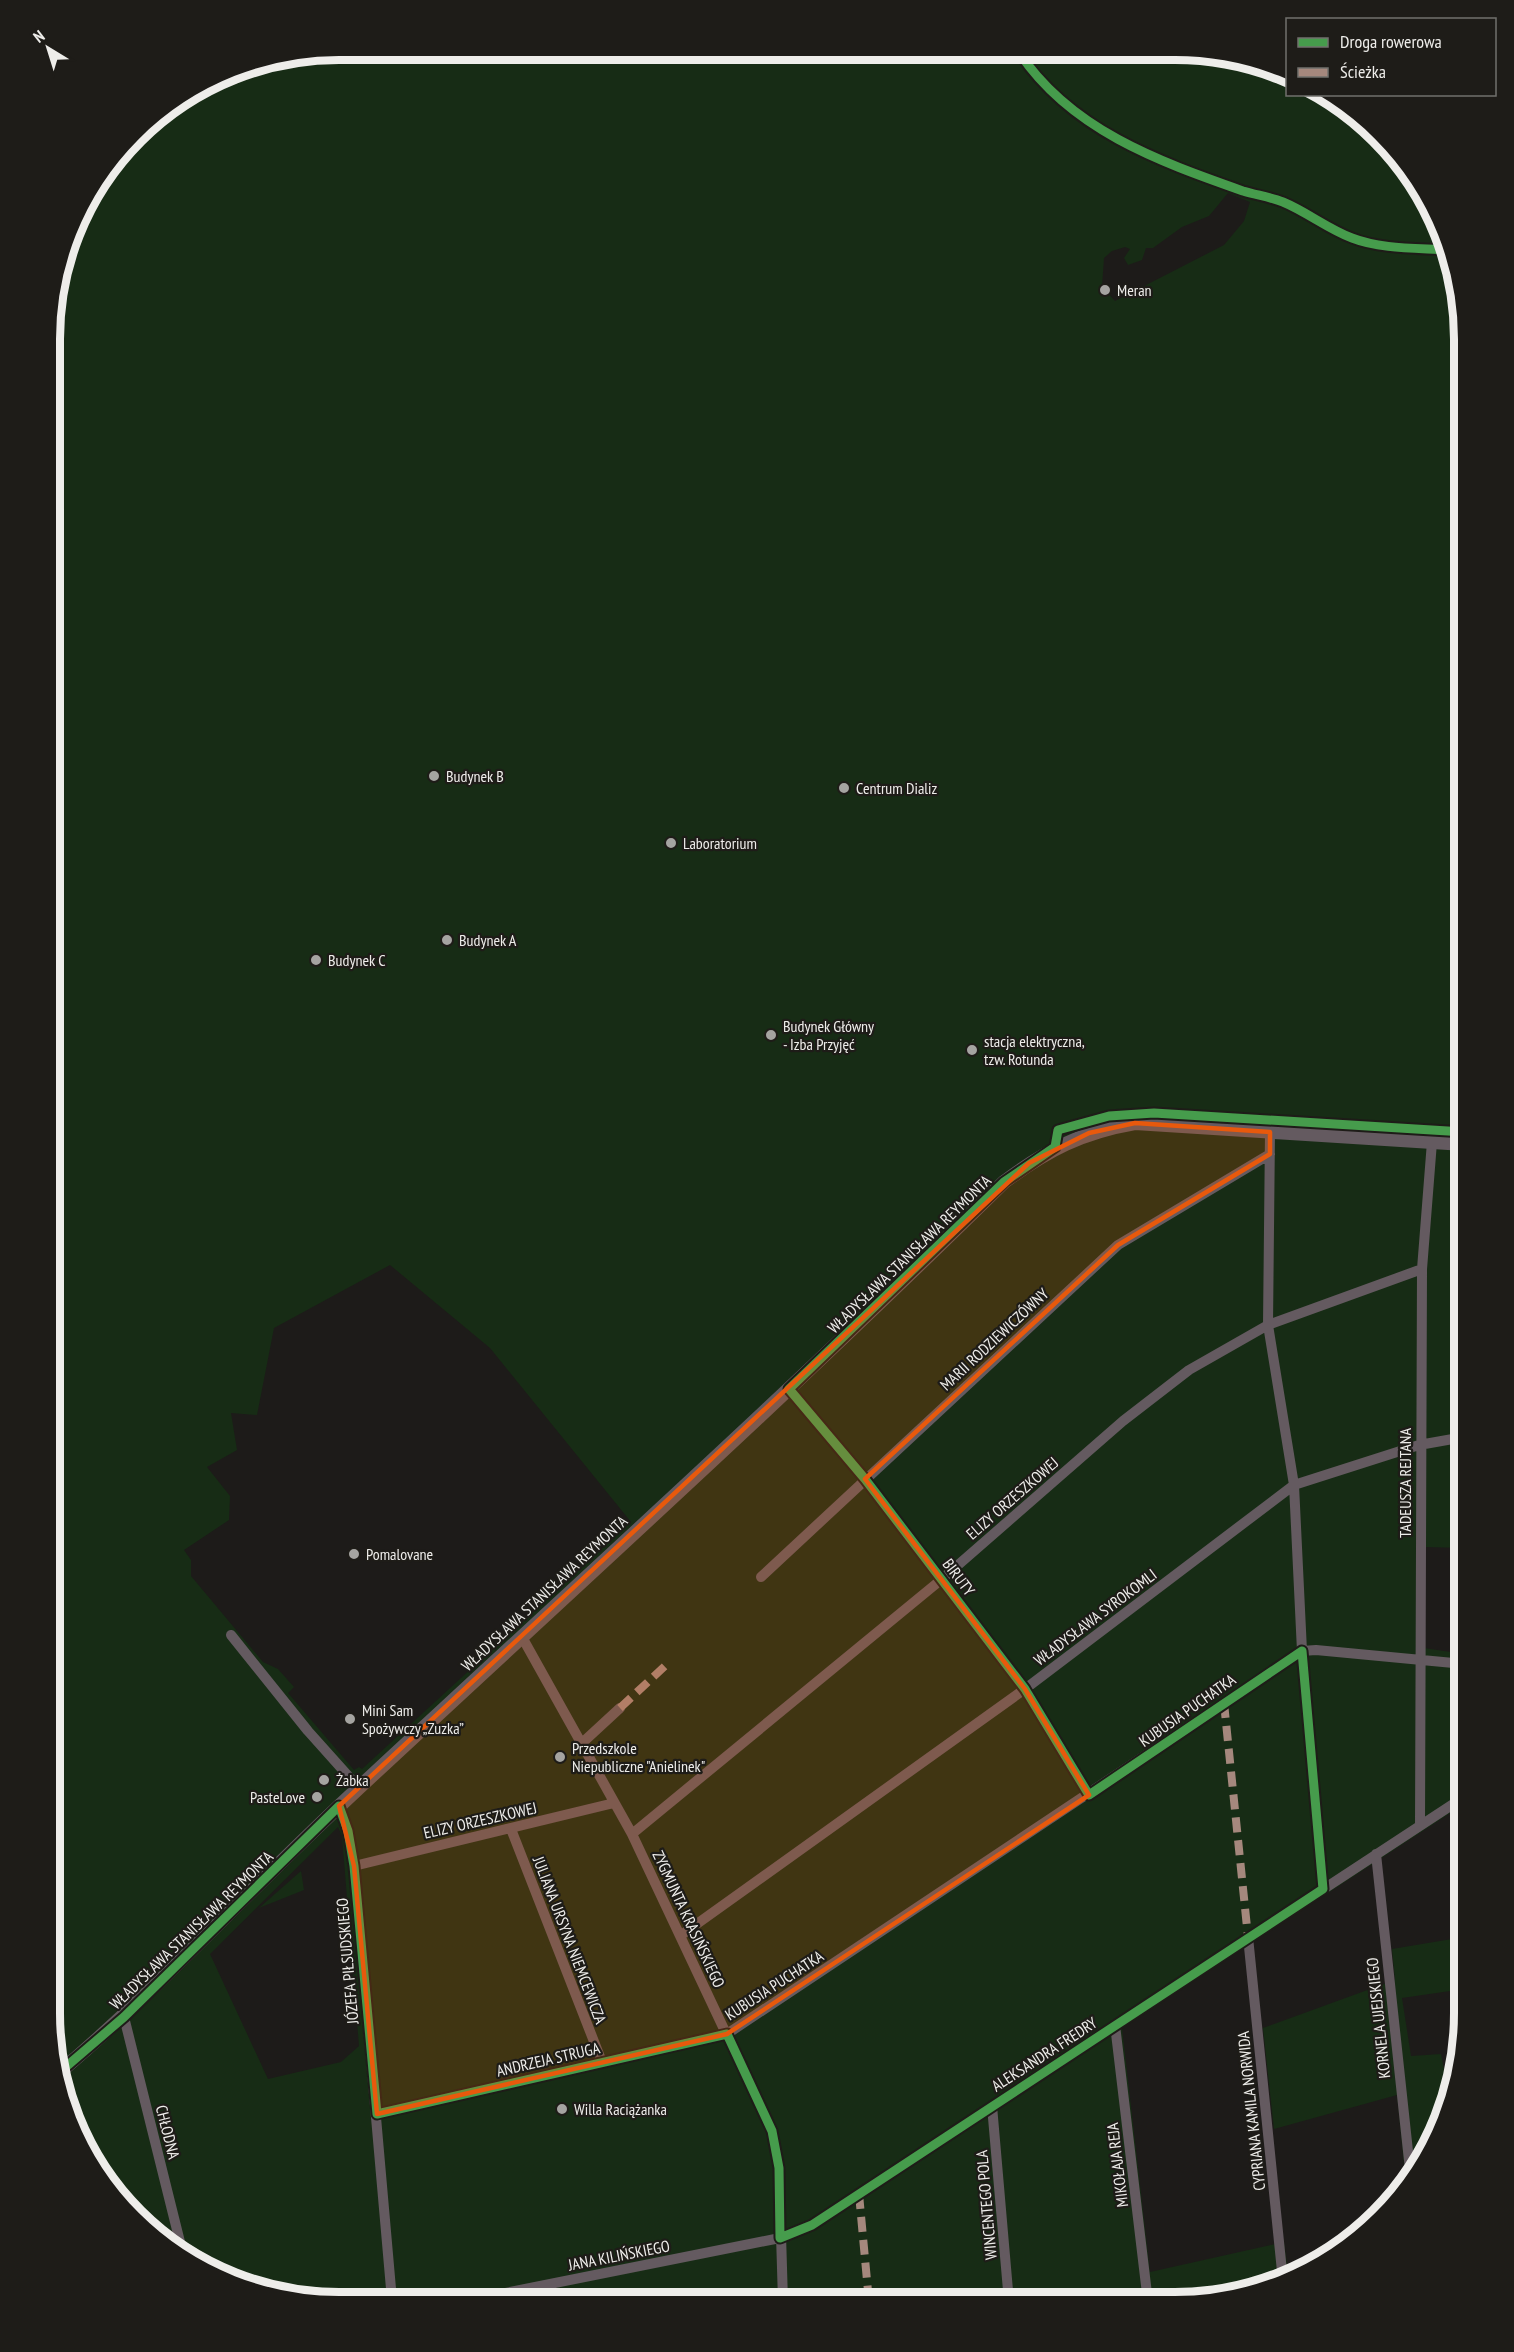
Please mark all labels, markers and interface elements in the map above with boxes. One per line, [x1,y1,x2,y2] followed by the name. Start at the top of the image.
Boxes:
[18,18,78,78] north arrow
[1286,18,1496,96] legend
[29,26,48,47] text: N
[1340,30,1442,53] text: Droga rowerowa
[1340,60,1386,83] text: Ścieżka
[1117,280,1152,300] place label: Meran
[1098,283,1112,297] marker: Meran
[446,766,504,786] place label: Budynek B
[427,769,441,783] marker: Budynek B
[856,778,938,798] place label: Centrum Dializ
[837,781,851,795] marker: Centrum Dializ
[683,833,757,853] place label: Laboratorium
[664,836,678,850] marker: Laboratorium
[459,930,517,950] place label: Budynek A
[440,933,454,947] marker: Budynek A
[328,950,386,970] place label: Budynek C
[309,953,323,967] marker: Budynek C
[783,1016,874,1054] place label: Budynek Główny - Izba Przyjęć
[764,1028,778,1042] marker: Budynek Główny - Izba Przyjęć
[984,1031,1085,1069] place label: stacja elektryczna, tzw. Rotunda
[965,1043,979,1057] marker: stacja elektryczna, tzw. Rotunda
[823,1170,995,1337] street label: WŁADYSŁAWA STANISŁAWA REYMONTA
[935,1283,1053,1395] street label: MARII RODZIEWICZÓWNY
[1395,1428,1415,1538] street label: TADEUSZA REJTANA
[962,1453,1062,1543] street label: ELIZY ORZESZKOWEJ
[457,1510,631,1675] street label: WŁADYSŁAWA STANISŁAWA REYMONTA
[366,1544,433,1564] place label: Pomalovane
[347,1547,361,1561] marker: Pomalovane
[939,1554,980,1600] street label: BIRUTY
[1030,1564,1160,1670] street label: WŁADYSŁAWA SYROKOMLI
[1135,1669,1240,1751] street label: KUBUSIA PUCHATKA
[362,1700,464,1738] place label: Mini Sam Spożywczy „Zuzka”
[343,1712,357,1726] marker: Mini Sam Spożywczy „Zuzka”
[572,1738,705,1776] place label: Przedszkole Niepubliczne "Anielinek"
[553,1750,567,1764] marker: Przedszkole Niepubliczne "Anielinek"
[336,1770,369,1790] place label: Żabka
[317,1773,331,1787] marker: Żabka
[250,1787,305,1807] place label: PasteLove
[310,1790,324,1804] marker: PasteLove
[421,1797,539,1843] street label: ELIZY ORZESZKOWEJ
[105,1846,277,2013] street label: WŁADYSŁAWA STANISŁAWA REYMONTA
[648,1847,730,1991] street label: ZYGMUNTA KRASIŃSKIEGO
[528,1853,611,2027] street label: JULIANA URSYNA NIEMCEWICZA
[332,1897,363,2026] street label: JÓZEFA PIŁSUDSKIEGO
[721,1945,827,2024] street label: KUBUSIA PUCHATKA
[1362,1956,1394,2080] street label: KORNELA UJEJSKIEGO
[987,2012,1101,2096] street label: ALEKSANDRA FREDRY
[1233,2030,1269,2192] street label: CYPRIANA KAMILA NORWIDA
[494,2037,602,2081] street label: ANDRZEJA STRUGA
[574,2099,667,2119] place label: Willa Raciążanka
[555,2102,569,2116] marker: Willa Raciążanka
[152,2103,184,2162] street label: CHŁODNA
[1102,2121,1132,2208] street label: MIKOŁAJA REJA
[971,2149,1001,2261] street label: WINCENTEGO POLA
[566,2235,672,2275] street label: JANA KILIŃSKIEGO

